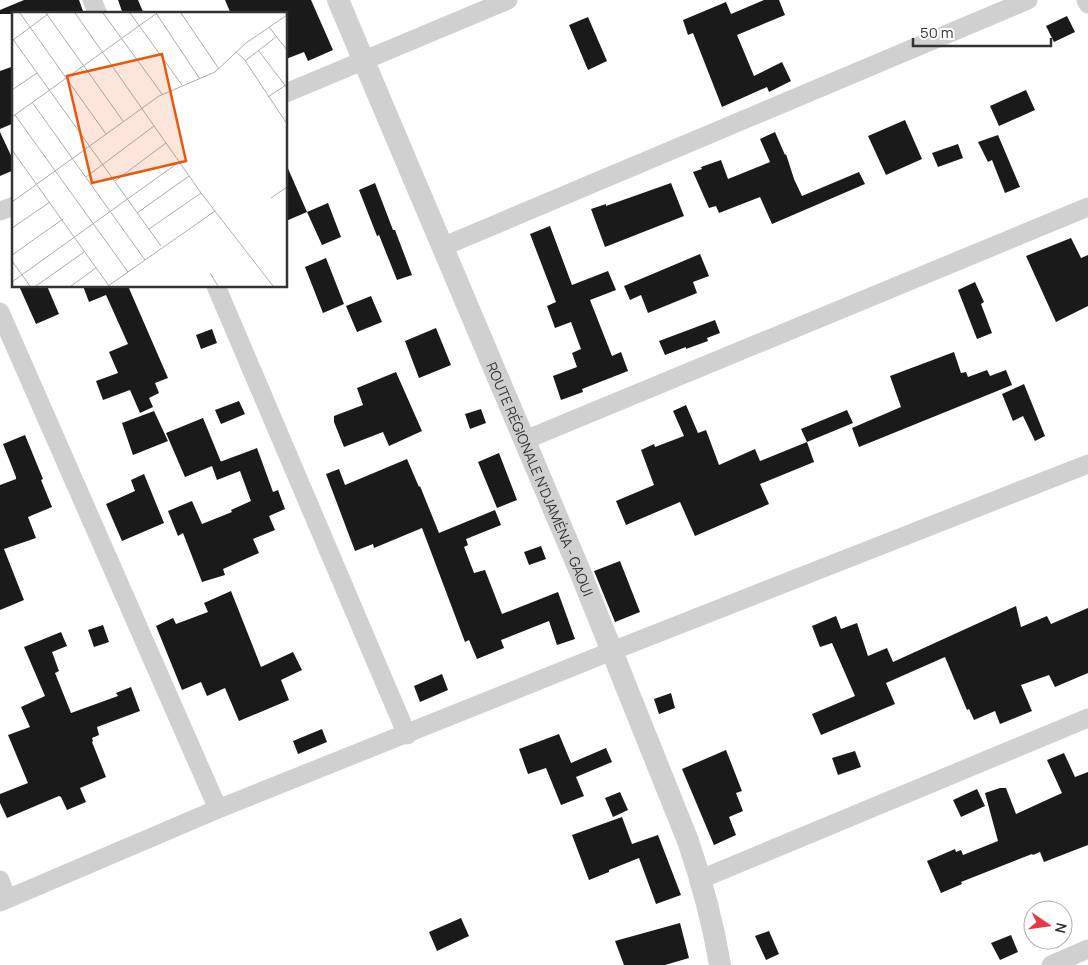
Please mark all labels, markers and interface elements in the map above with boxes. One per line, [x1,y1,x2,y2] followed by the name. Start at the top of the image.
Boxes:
[12,12,288,288] inset map
[913,15,1050,47] scale bar
[920,22,954,43] text: 50 m
[483,359,598,599] street label: ROUTE RÉGIONALE N'DJAMÉNA - GAOUI
[1023,900,1073,950] north arrow
[1051,921,1072,935] text: N

